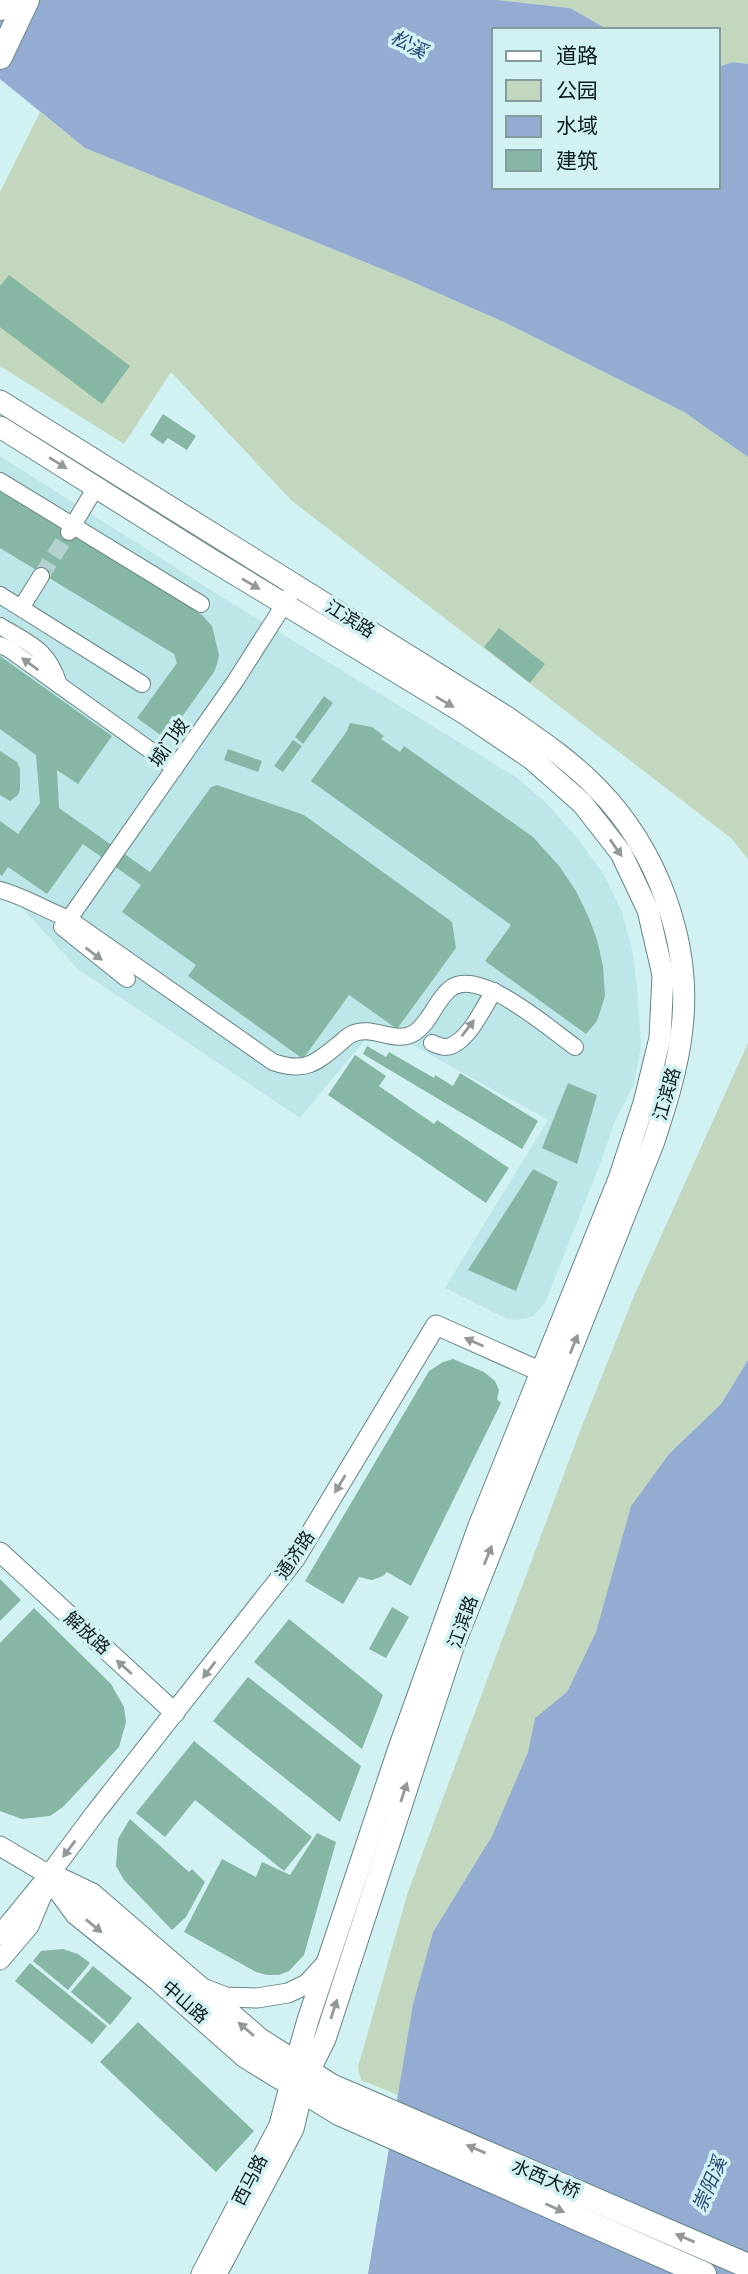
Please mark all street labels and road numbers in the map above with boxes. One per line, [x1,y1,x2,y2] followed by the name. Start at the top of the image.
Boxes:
[321,595,379,643] street label: 江滨路
[144,714,193,771] street label: 城门坡
[648,1065,685,1123] street label: 江滨路
[270,1526,319,1584] street label: 通济路
[442,1593,483,1651] street label: 江滨路
[60,1606,115,1659] street label: 解放路
[157,1975,213,2028] street label: 中山路
[227,2150,272,2209] street label: 西马路
[509,2154,584,2203] street label: 水西大桥

